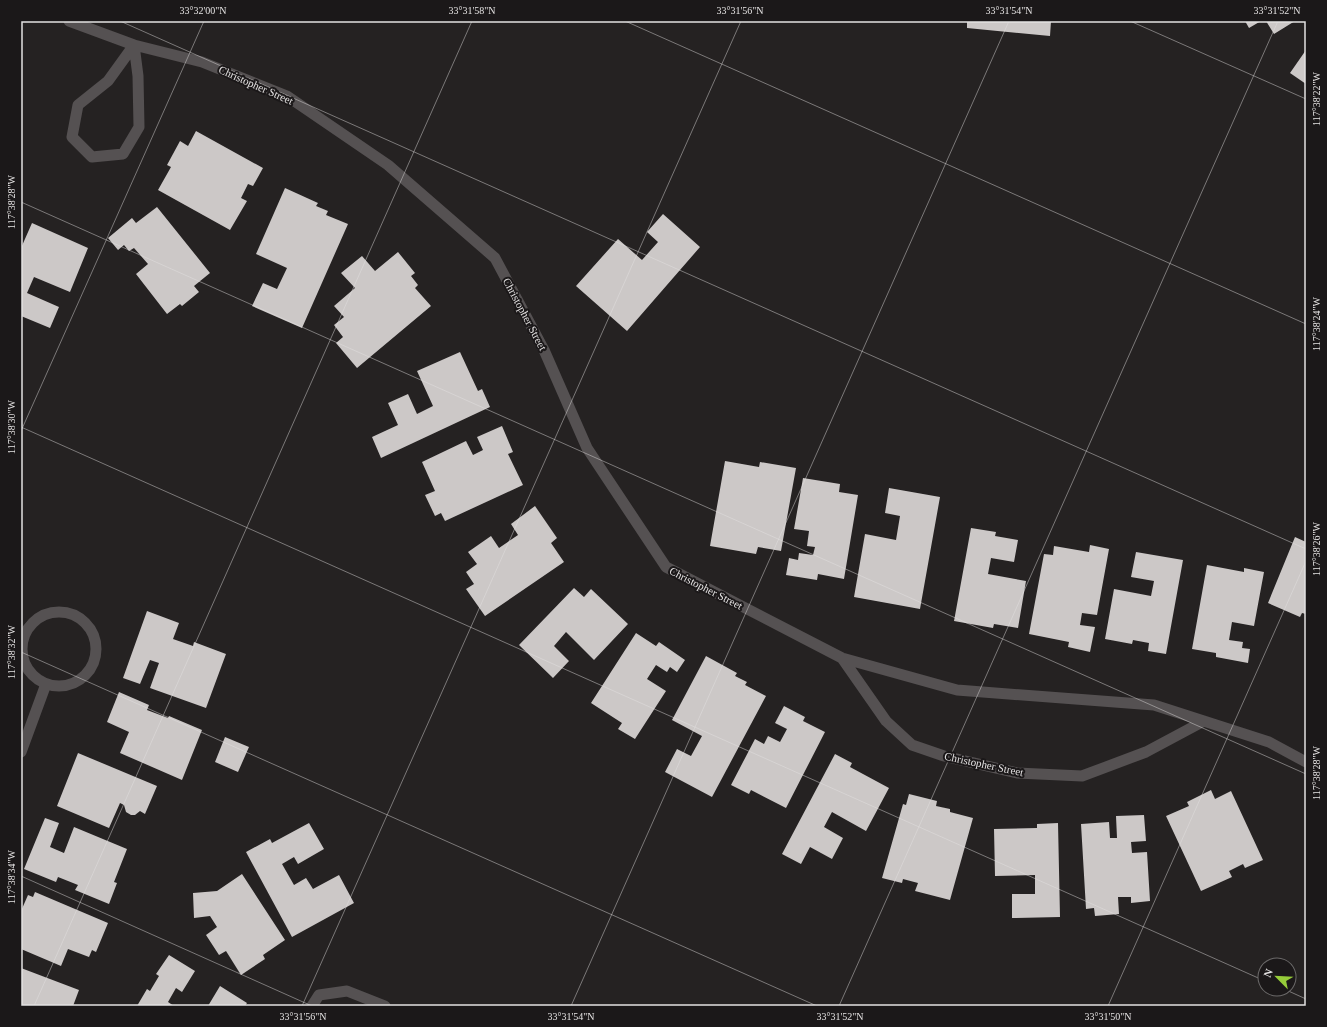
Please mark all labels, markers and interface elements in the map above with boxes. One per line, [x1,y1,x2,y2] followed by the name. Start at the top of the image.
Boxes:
[179,5,227,16] text: 33°32'00"N
[448,5,496,16] text: 33°31'58"N
[716,5,764,16] text: 33°31'56"N
[985,5,1033,16] text: 33°31'54"N
[1253,5,1301,16] text: 33°31'52"N
[217,63,295,107] street label: Christopher Street
[1311,71,1322,126] text: 117°38'22"W
[6,174,17,229] text: 117°38'28"W
[501,276,549,352] street label: Christopher Street
[1311,296,1322,351] text: 117°38'24"W
[6,399,17,454] text: 117°38'30"W
[1311,521,1322,576] text: 117°38'26"W
[667,564,745,612] street label: Christopher Street
[6,624,17,679] text: 117°38'32"W
[1311,745,1322,800] text: 117°38'28"W
[943,750,1025,778] street label: Christopher Street
[6,849,17,904] text: 117°38'34"W
[1257,957,1297,997] north arrow
[1261,967,1275,979] text: N
[279,1011,327,1022] text: 33°31'56"N
[547,1011,595,1022] text: 33°31'54"N
[816,1011,864,1022] text: 33°31'52"N
[1084,1011,1132,1022] text: 33°31'50"N

